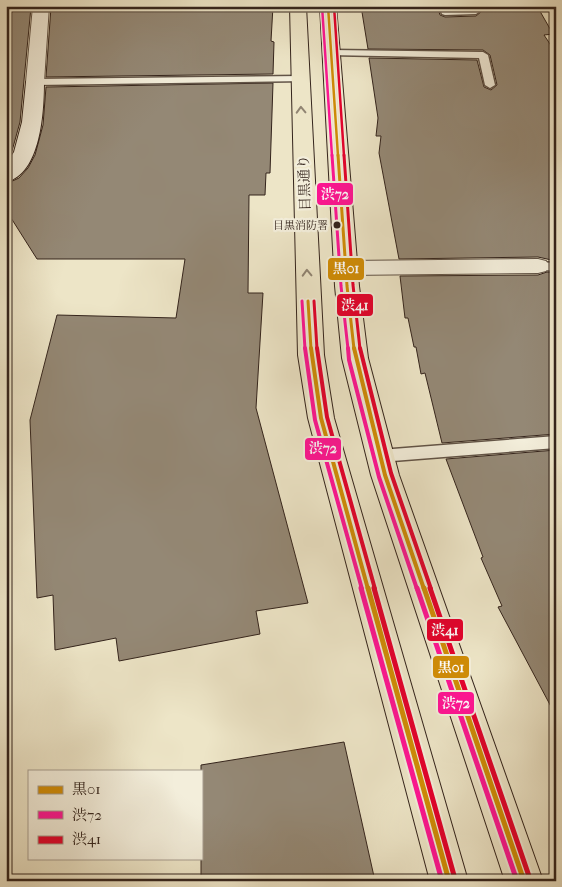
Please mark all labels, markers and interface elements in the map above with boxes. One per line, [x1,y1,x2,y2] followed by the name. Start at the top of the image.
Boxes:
[296,106,307,114] one-way arrow
[295,155,314,211] street label: 目黒通り
[316,182,354,206] line badge: 渋72
[321,186,349,203] text: 渋72
[273,219,328,232] place label: 目黒消防署
[332,220,342,230] marker: 目黒消防署
[327,257,365,281] line badge: 黒01
[333,260,359,277] text: 黒01
[302,269,312,276] one-way arrow
[336,293,374,317] line badge: 渋41
[341,297,369,314] text: 渋41
[304,437,342,461] line badge: 渋72
[309,440,337,457] text: 渋72
[426,618,464,642] line badge: 渋41
[431,622,459,639] text: 渋41
[432,655,470,679] line badge: 黒01
[438,659,464,676] text: 黒01
[437,691,475,715] line badge: 渋72
[442,695,470,712] text: 渋72
[28,770,202,860] legend
[72,780,101,798] text: 黒01
[72,806,102,824] text: 渋72
[72,830,101,848] text: 渋41

